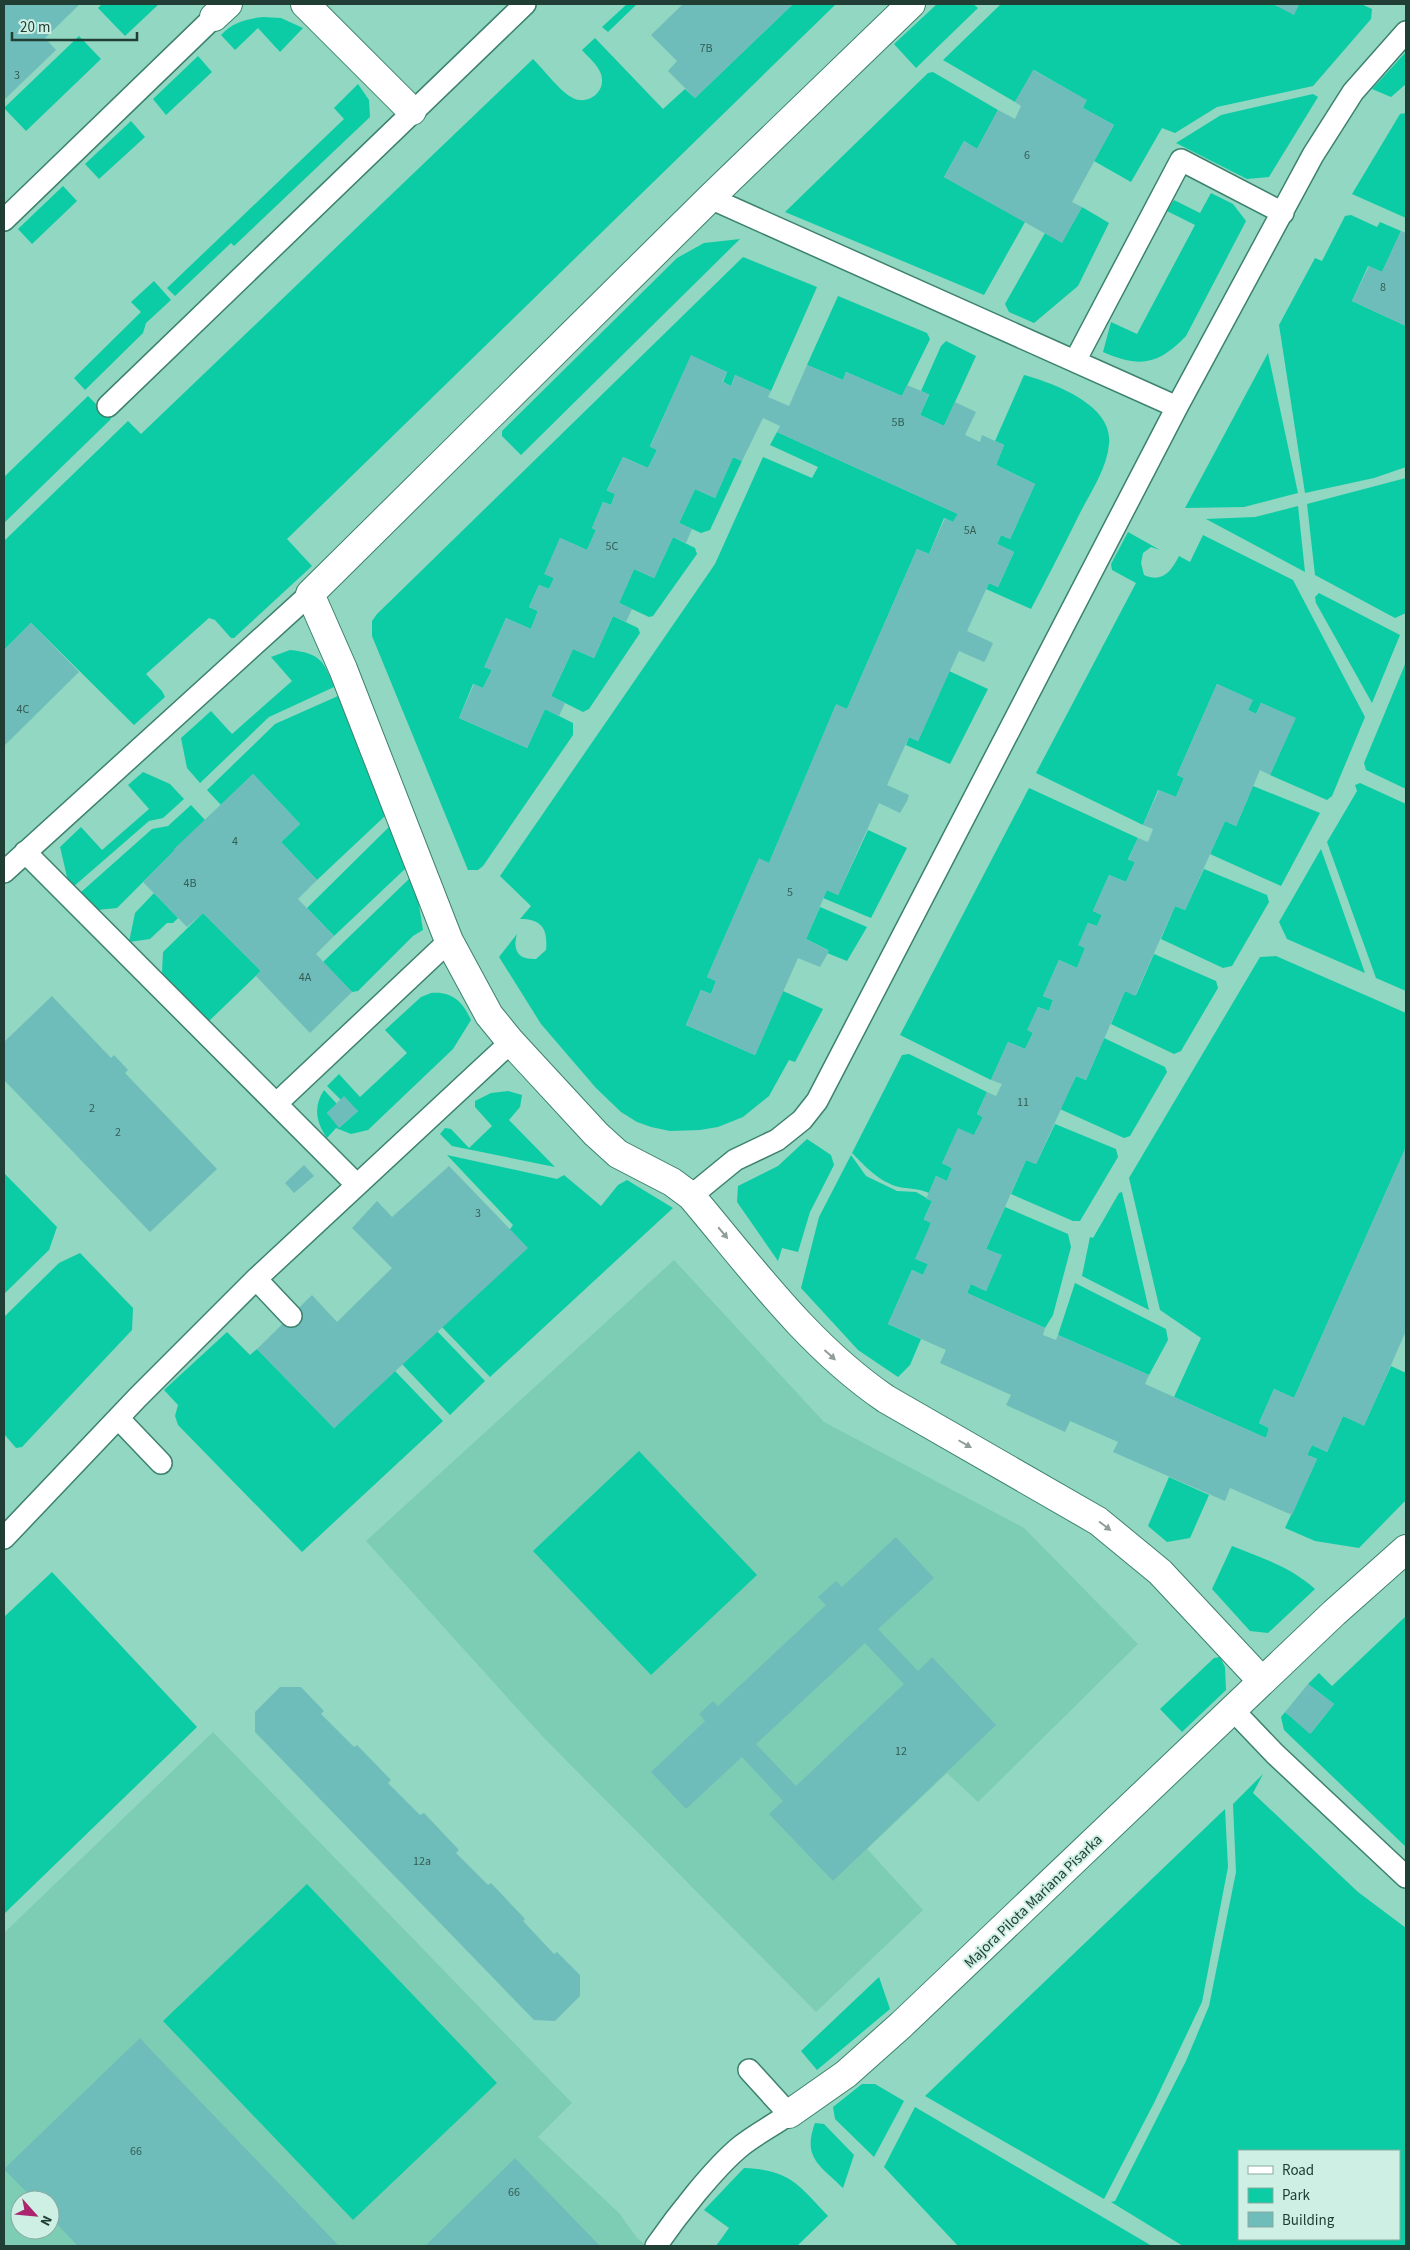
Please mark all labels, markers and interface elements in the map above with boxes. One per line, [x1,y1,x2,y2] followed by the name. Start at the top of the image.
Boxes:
[12,10,138,42] scale bar
[20,17,50,38] text: 20 m
[699,40,713,57] house number: 7B
[14,67,20,84] house number: 3
[1024,147,1030,164] house number: 6
[1380,279,1386,296] house number: 8
[891,414,905,431] house number: 5B
[964,522,977,539] house number: 5A
[606,538,619,555] house number: 5C
[17,701,30,718] house number: 4C
[232,833,238,850] house number: 4
[183,875,197,892] house number: 4B
[787,884,793,901] house number: 5
[299,969,312,986] house number: 4A
[1017,1094,1029,1111] house number: 11
[89,1100,95,1117] house number: 2
[115,1124,121,1141] house number: 2
[475,1205,481,1222] house number: 3
[717,1227,728,1240] one-way arrow
[823,1349,835,1361] one-way arrow
[959,1439,972,1448] one-way arrow
[1098,1521,1112,1531] one-way arrow
[895,1743,907,1760] house number: 12
[960,1830,1107,1973] street label: Majora Pilota Mariana Pisarka
[413,1853,431,1870] house number: 12a
[130,2143,142,2160] house number: 66
[1238,2150,1400,2240] legend
[1282,2160,1314,2181] text: Road
[508,2184,520,2201] house number: 66
[1282,2185,1311,2206] text: Park
[10,2190,60,2240] north arrow
[1282,2210,1335,2231] text: Building
[35,2212,57,2229] text: N

